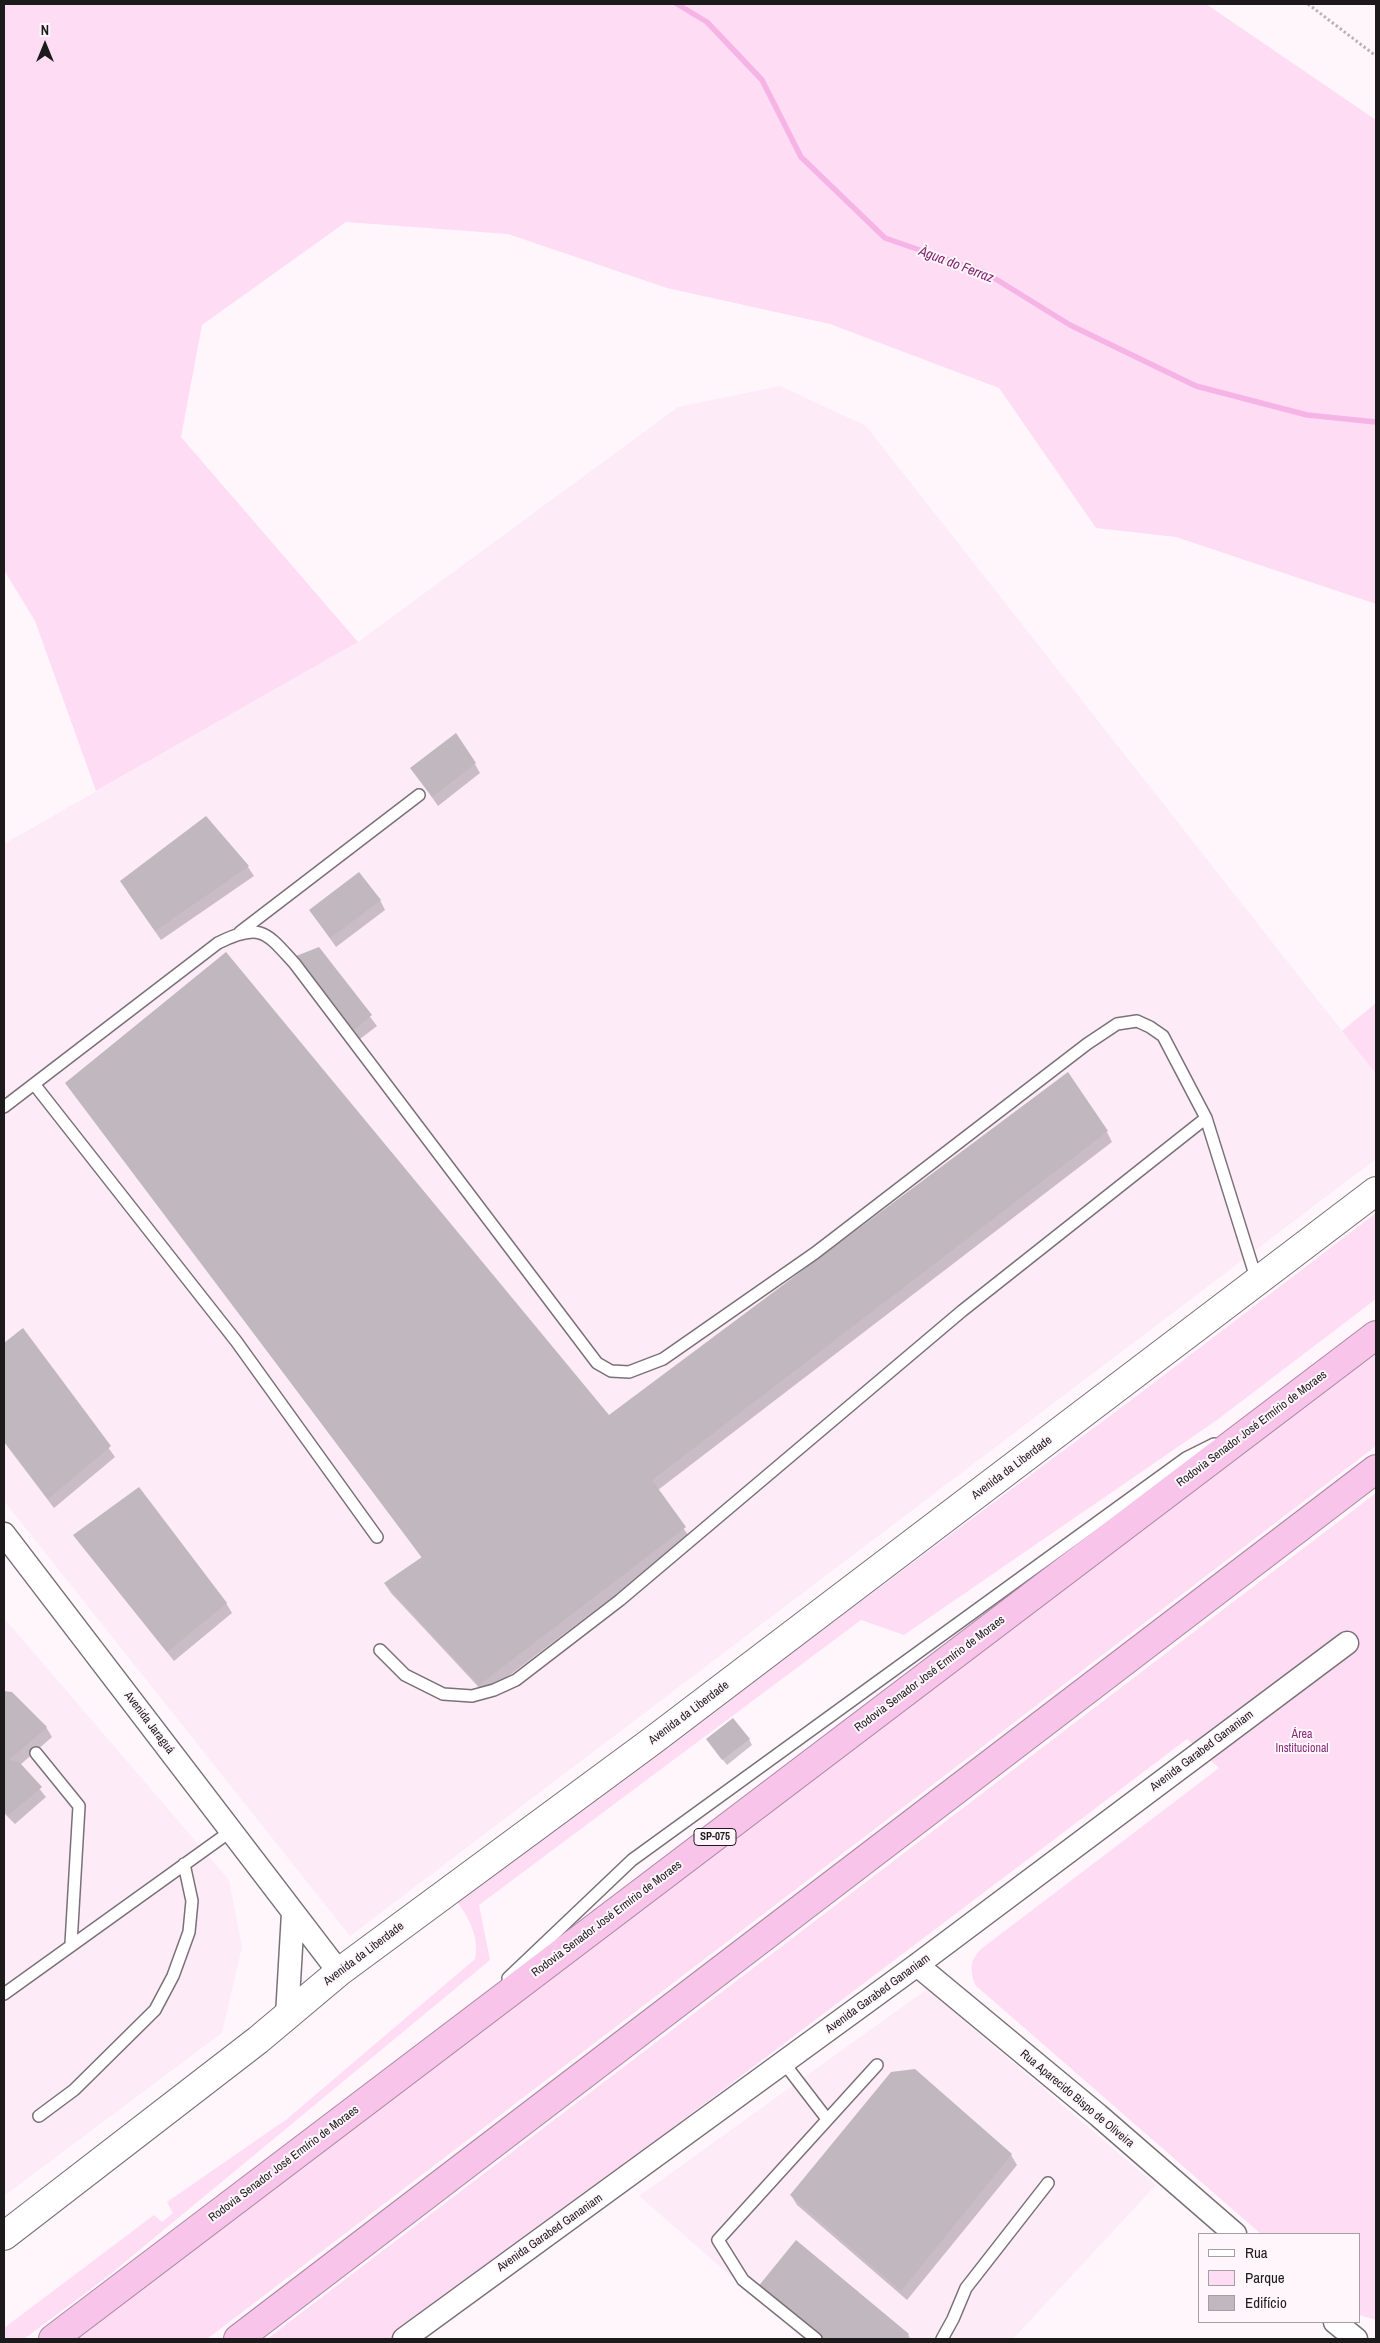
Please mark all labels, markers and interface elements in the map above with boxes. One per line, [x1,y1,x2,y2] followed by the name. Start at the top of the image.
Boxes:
[20,20,70,70] north arrow
[41,21,49,39] text: N
[916,243,996,287] water label: Àgua do Ferraz
[1174,1368,1330,1490] street label: Rodovia Senador José Ermírio de Moraes
[969,1433,1055,1503] street label: Avenida da Liberdade
[852,1613,1008,1735] street label: Rodovia Senador José Ermírio de Moraes
[646,1678,732,1748] street label: Avenida da Liberdade
[121,1689,177,1757] street label: Avenida Jaraguá
[1147,1707,1257,1795] street label: Avenida Garabed Gananiam
[1275,1728,1329,1756] park label: Área Institucional
[694,1828,736,1845] road number: SP-075
[529,1858,685,1980] street label: Rodovia Senador José Ermírio de Moraes
[321,1919,407,1989] street label: Avenida da Liberdade
[823,1951,933,2037] street label: Avenida Garabed Gananiam
[1017,2047,1137,2151] street label: Rua Aparecido Bispo de Oliveira
[206,2103,362,2225] street label: Rodovia Senador José Ermírio de Moraes
[494,2191,606,2275] street label: Avenida Garabed Gananiam
[1198,2233,1360,2323] legend
[1245,2242,1268,2263] text: Rua
[1245,2267,1285,2288] text: Parque
[1245,2292,1287,2313] text: Edifício

